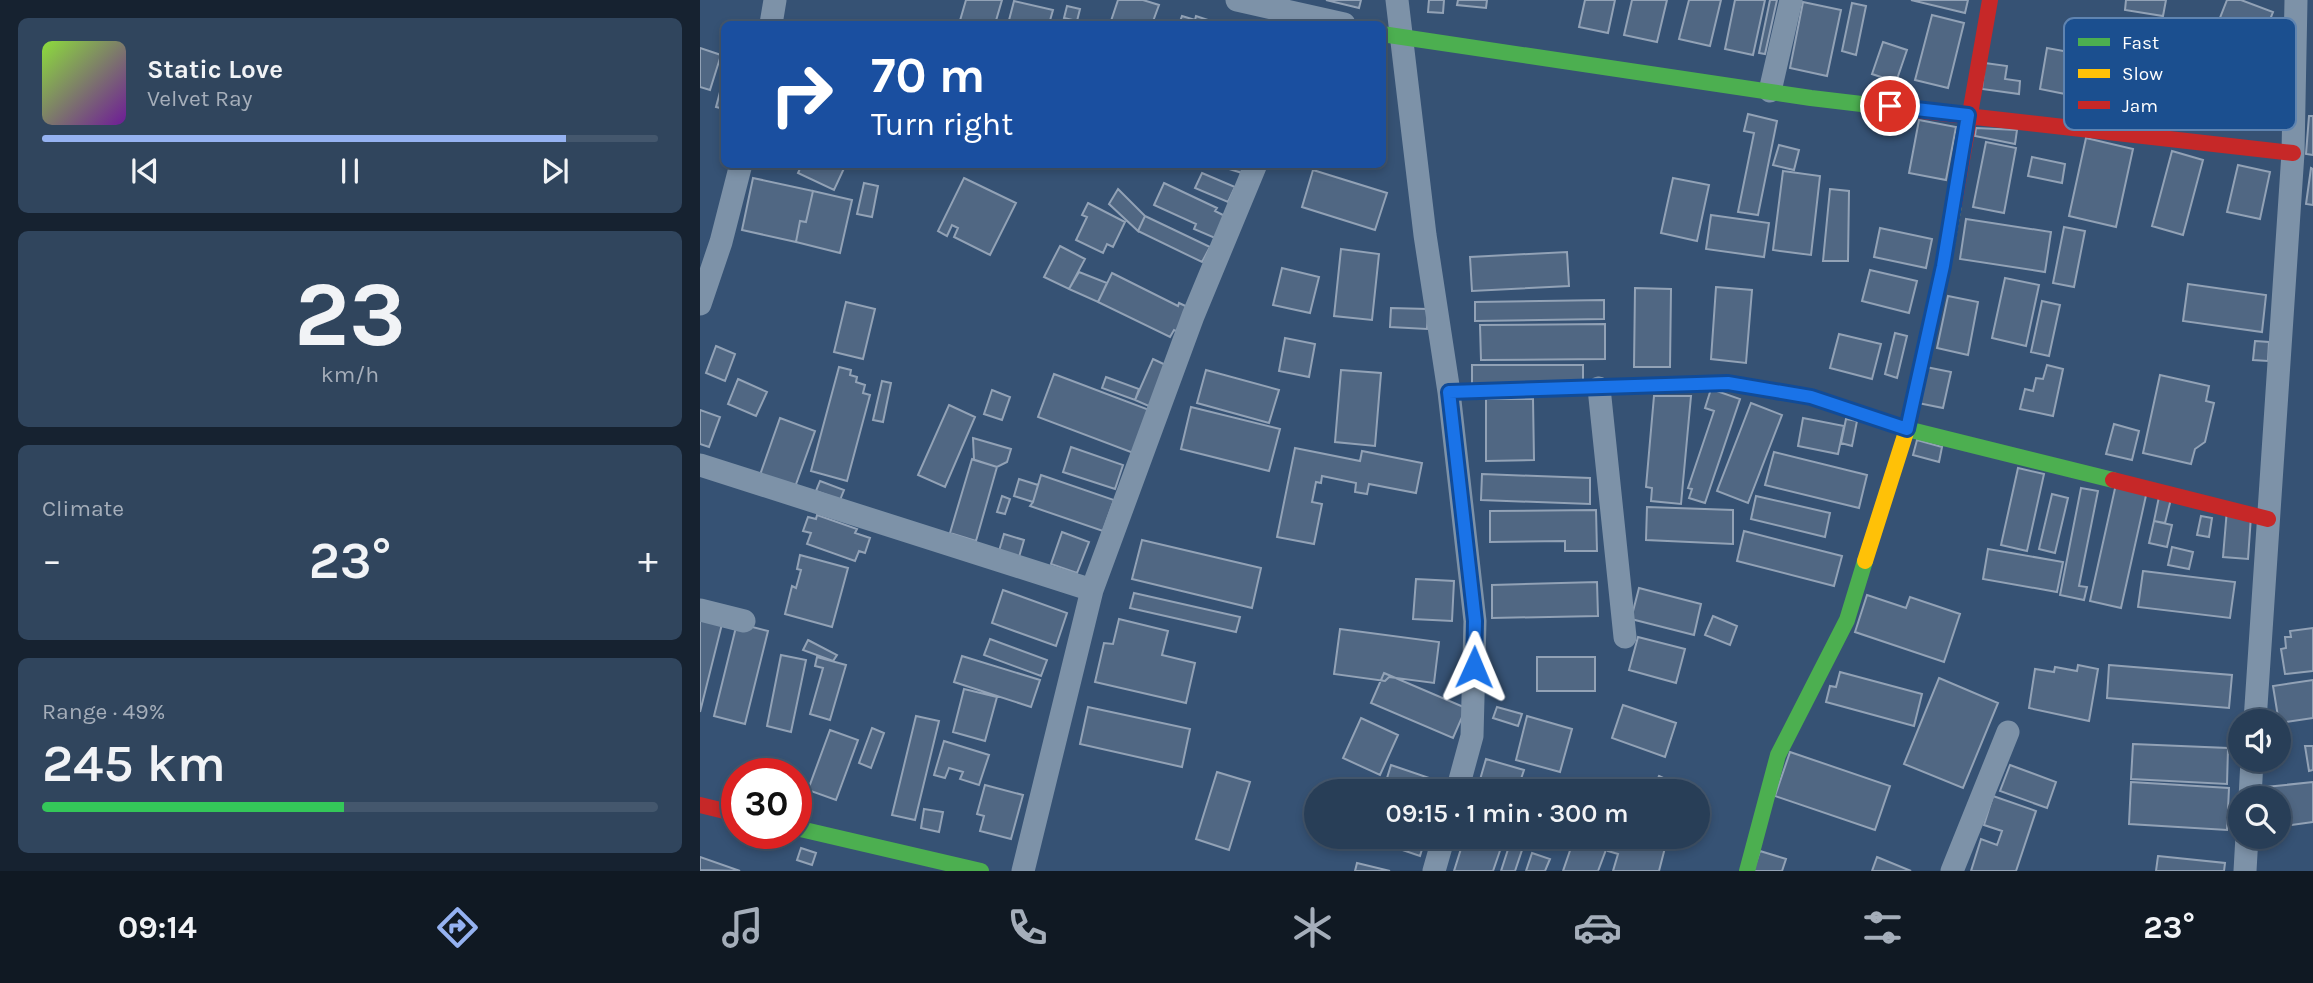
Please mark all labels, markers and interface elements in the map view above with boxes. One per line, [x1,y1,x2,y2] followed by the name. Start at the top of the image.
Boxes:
[2064,18,2296,130] legend
[2122,32,2159,54] text: Fast
[871,47,985,104] text: 70 m
[756,49,847,140] icon: right
[147,54,283,85] text: Static Love
[2122,63,2163,85] text: Slow
[1860,76,1920,136] pin
[147,85,252,112] text: Velvet Ray
[1871,87,1909,125] icon: arrive
[2122,95,2158,117] text: Jam
[871,106,1013,143] text: Turn right
[126,152,164,190] icon: previous
[331,152,369,190] icon: pause
[536,152,574,190] icon: next
[294,262,406,368] text: 23
[321,361,379,388] text: km/h
[42,495,124,522] text: Climate
[309,530,391,591] text: 23°
[42,538,62,583] text: −
[638,538,658,583] text: +
[1437,630,1511,704] position arrow
[42,698,165,725] text: Range · 49%
[2228,709,2291,849] map controls
[2228,709,2291,772] button: sound
[42,733,226,794] text: 245 km
[721,758,812,849] speed limit sign: 30
[2228,786,2291,849] button: search
[1385,798,1629,829] text: 09:15 · 1 min · 300 m
[433,903,482,952] icon: directions
[718,903,767,952] icon: music
[1003,903,1052,952] icon: phone
[1288,903,1337,952] icon: climate
[1573,903,1622,952] icon: car
[1858,903,1907,952] icon: filters
[118,909,197,946] text: 09:14
[2143,909,2195,946] text: 23°

